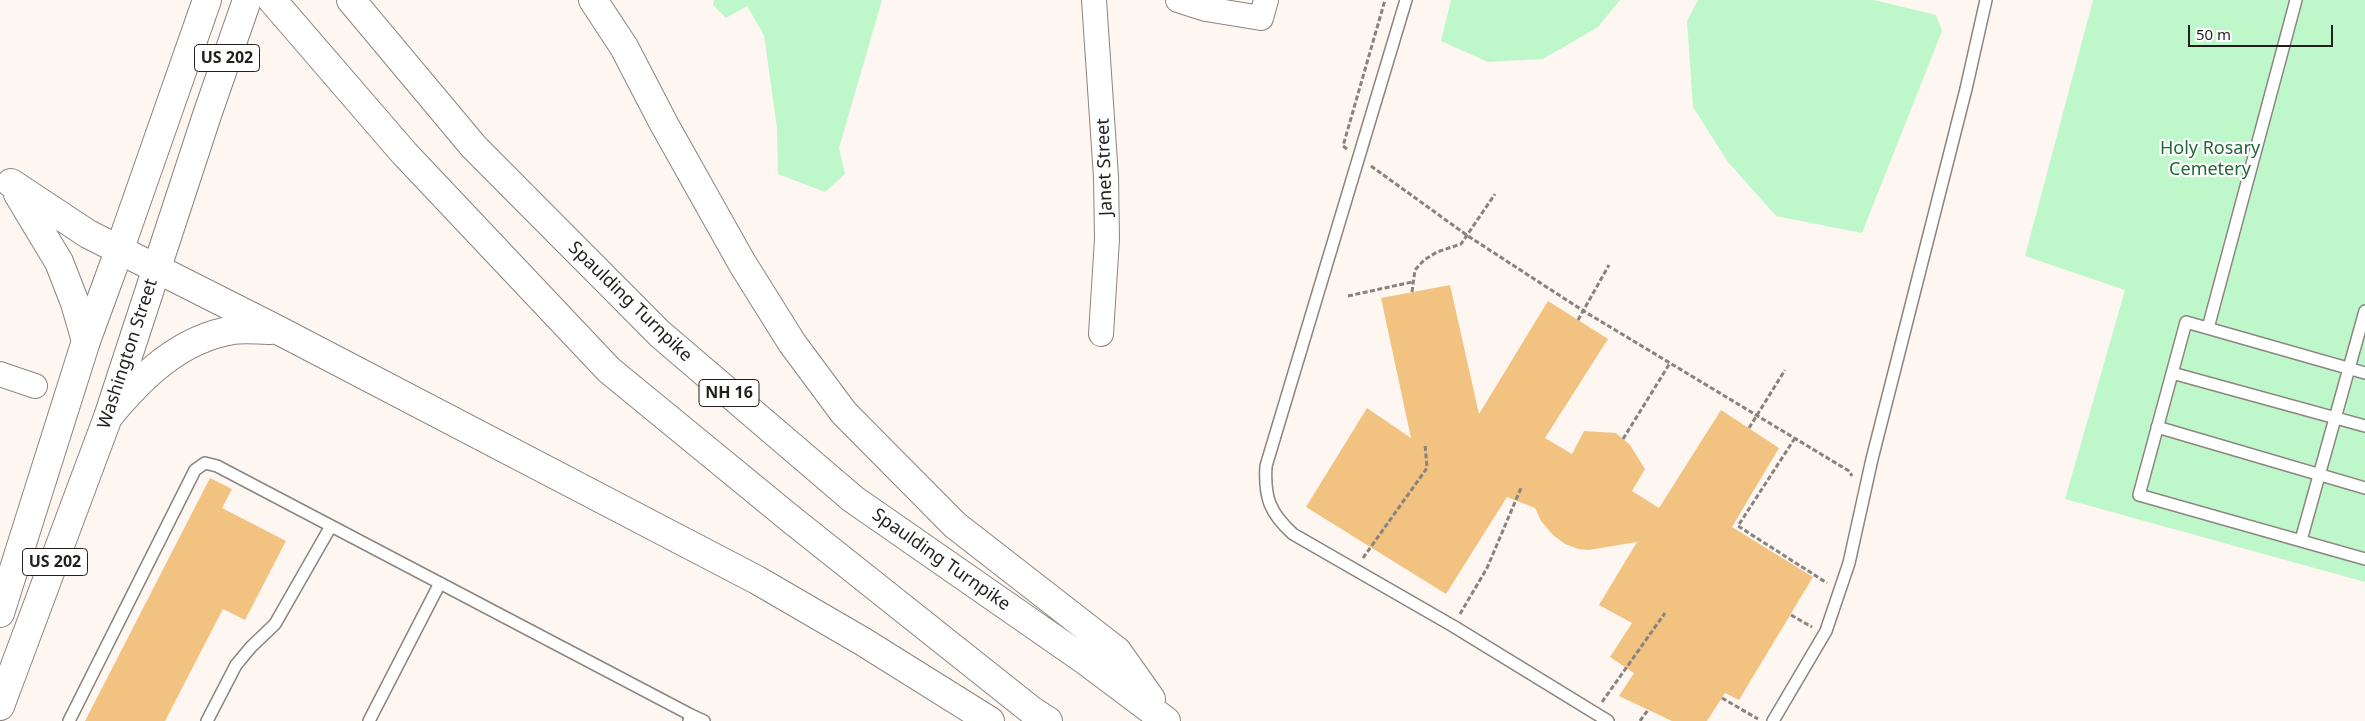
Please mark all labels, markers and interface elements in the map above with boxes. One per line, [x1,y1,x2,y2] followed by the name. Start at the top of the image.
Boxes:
[2190,15,2335,47] scale bar
[2196,24,2231,44] text: 50 m
[194,44,260,72] road number: US 202
[1093,118,1117,216] street label: Janet Street
[2160,138,2260,180] park label: Holy Rosary Cemetery
[564,237,696,367] street label: Spaulding Turnpike
[94,276,162,432] street label: Washington Street
[699,379,759,406] road number: NH 16
[868,504,1014,616] street label: Spaulding Turnpike
[22,548,88,576] road number: US 202

